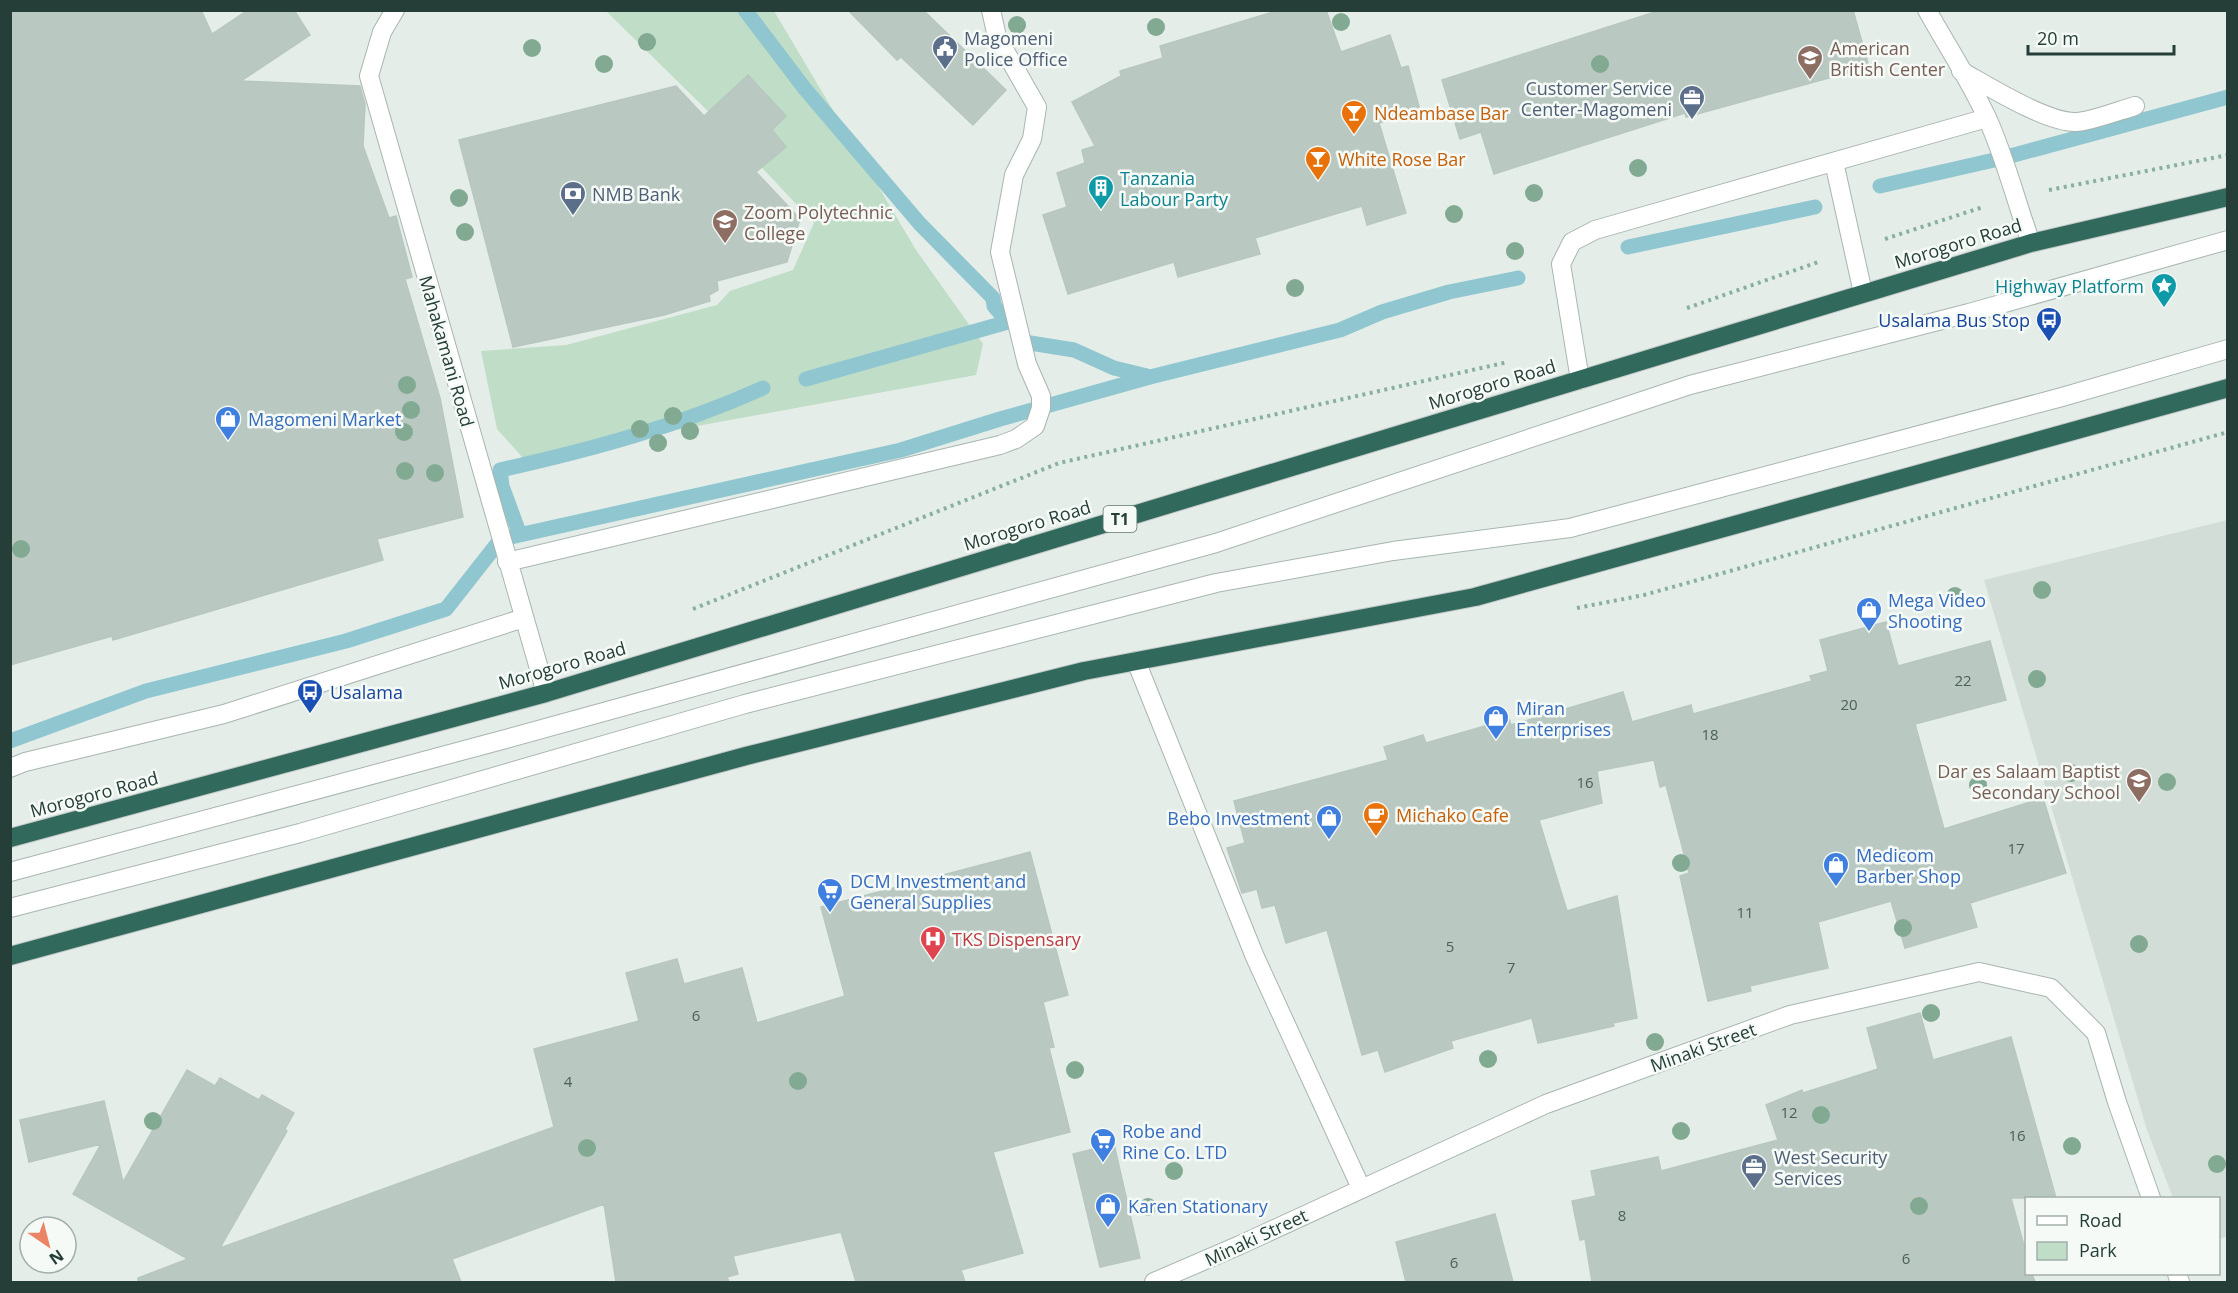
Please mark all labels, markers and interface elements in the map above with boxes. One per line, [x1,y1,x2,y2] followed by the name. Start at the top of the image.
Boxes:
[2028,18,2174,56] scale bar
[964,26,1068,71] place label: Magomeni Police Office
[2037,26,2079,50] text: 20 m
[930,33,960,71] public building icon: Magomeni Police Office
[1830,36,1946,81] place label: American British Center
[1795,43,1825,81] school or university icon: American British Center
[1521,76,1672,121] place label: Customer Service Center-Magomeni
[1677,83,1707,121] office icon: Customer Service Center-Magomeni
[1339,98,1369,136] bar icon: Ndeambase Bar
[1374,101,1509,125] place label: Ndeambase Bar
[1303,144,1333,182] bar icon: White Rose Bar
[1338,147,1466,171] place label: White Rose Bar
[1120,166,1229,211] place label: Tanzania Labour Party
[1086,173,1116,211] building icon: Tanzania Labour Party
[558,179,588,217] bank icon: NMB Bank
[592,182,681,206] place label: NMB Bank
[744,200,893,245] place label: Zoom Polytechnic College
[710,207,740,245] school or university icon: Zoom Polytechnic College
[1892,212,2024,274] street label: Morogoro Road
[2149,271,2179,309] place icon: Highway Platform
[414,272,480,430] street label: Mahakamani Road
[1995,274,2144,298] place label: Highway Platform
[2034,305,2064,343] bus stop icon: Usalama Bus Stop
[1878,308,2030,332] place label: Usalama Bus Stop
[1426,353,1558,415] street label: Morogoro Road
[213,404,243,442] shop icon: Magomeni Market
[248,407,401,431] place label: Magomeni Market
[961,494,1093,556] street label: Morogoro Road
[1104,506,1136,532] road number: T1
[1888,588,1986,633] place label: Mega Video Shooting
[1854,595,1884,633] shop icon: Mega Video Shooting
[495,635,629,695] street label: Morogoro Road
[1954,670,1972,690] house number: 22
[295,677,325,715] bus stop icon: Usalama
[330,680,403,704] place label: Usalama
[1840,694,1858,714] house number: 20
[1516,696,1611,741] place label: Miran Enterprises
[1481,703,1511,741] shop icon: Miran Enterprises
[1701,724,1719,744] house number: 18
[1937,759,2120,804] place label: Dar es Salaam Baptist Secondary School
[27,765,161,823] street label: Morogoro Road
[2124,766,2154,804] school or university icon: Dar es Salaam Baptist Secondary School
[1576,772,1594,792] house number: 16
[1361,800,1391,838] cafe icon: Michako Cafe
[1314,803,1344,841] shop icon: Bebo Investment
[1396,803,1509,827] place label: Michako Cafe
[1167,806,1310,830] place label: Bebo Investment
[2007,838,2025,858] house number: 17
[1856,843,1961,888] place label: Medicom Barber Shop
[1821,850,1851,888] shop icon: Medicom Barber Shop
[850,869,1026,914] place label: DCM Investment and General Supplies
[815,876,845,914] supermarket icon: DCM Investment and General Supplies
[1736,902,1754,922] house number: 11
[918,924,948,962] hospital icon: TKS Dispensary
[952,927,1082,951] place label: TKS Dispensary
[1446,936,1454,956] house number: 5
[1507,957,1515,977] house number: 7
[692,1005,700,1025] house number: 6
[1647,1017,1759,1077] street label: Minaki Street
[564,1071,573,1091] house number: 4
[1780,1102,1798,1122] house number: 12
[1122,1119,1227,1164] place label: Robe and Rine Co. LTD
[2008,1125,2026,1145] house number: 16
[1088,1126,1118,1164] supermarket icon: Robe and Rine Co. LTD
[1774,1145,1888,1190] place label: West Security Services
[1739,1152,1769,1190] office icon: West Security Services
[1093,1191,1123,1229] shop icon: Karen Stationary
[1128,1194,1269,1218] place label: Karen Stationary
[2025,1197,2220,1275] legend
[1201,1203,1311,1271] street label: Minaki Street
[1618,1205,1626,1225] house number: 8
[2079,1208,2122,1232] text: Road
[18,1215,78,1275] north arrow
[2079,1238,2117,1262] text: Park
[45,1245,68,1270] text: N
[1902,1248,1910,1268] house number: 6
[1450,1252,1458,1272] house number: 6

